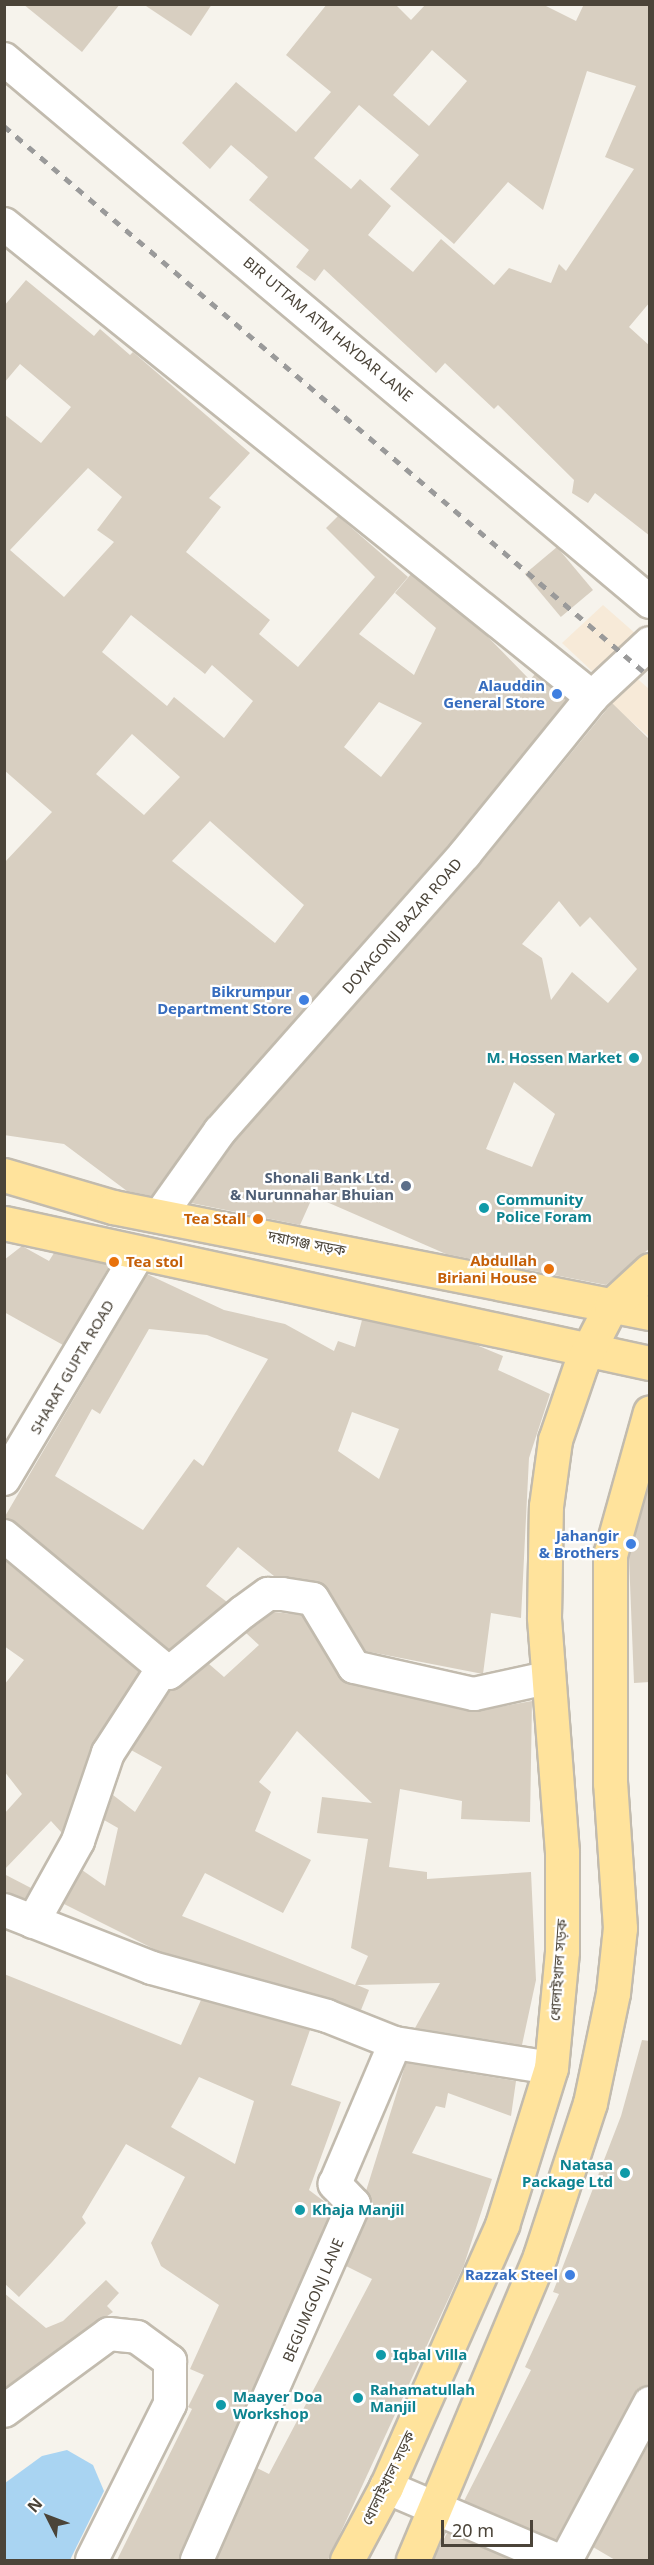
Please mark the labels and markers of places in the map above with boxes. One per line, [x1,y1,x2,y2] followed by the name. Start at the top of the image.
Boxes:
[443,676,545,711] place label: Alauddin General Store
[550,687,564,701] marker: Alauddin General Store
[157,982,292,1017] place label: Bikrumpur Department Store
[297,993,311,1007] marker: Bikrumpur Department Store
[487,1049,622,1067] place label: M. Hossen Market
[627,1051,641,1065] marker: M. Hossen Market
[230,1168,394,1203] place label: Shonali Bank Ltd. & Nurunnahar Bhuian
[399,1179,413,1193] marker: Shonali Bank Ltd. & Nurunnahar Bhuian
[496,1190,592,1225] place label: Community Police Foram
[477,1201,491,1215] marker: Community Police Foram
[184,1210,246,1228] place label: Tea Stall
[251,1212,265,1226] marker: Tea Stall
[437,1251,537,1286] place label: Abdullah Biriani House
[126,1253,183,1271] place label: Tea stol
[107,1255,121,1269] marker: Tea stol
[542,1262,556,1276] marker: Abdullah Biriani House
[539,1526,619,1561] place label: Jahangir & Brothers
[624,1537,638,1551] marker: Jahangir & Brothers
[522,2155,613,2190] place label: Natasa Package Ltd
[618,2166,632,2180] marker: Natasa Package Ltd
[312,2201,404,2219] place label: Khaja Manjil
[293,2203,307,2217] marker: Khaja Manjil
[465,2266,558,2284] place label: Razzak Steel
[563,2268,577,2282] marker: Razzak Steel
[393,2346,467,2364] place label: Iqbal Villa
[374,2348,388,2362] marker: Iqbal Villa
[370,2380,475,2415] place label: Rahamatullah Manjil
[233,2387,323,2422] place label: Maayer Doa Workshop
[351,2391,365,2405] marker: Rahamatullah Manjil
[214,2398,228,2412] marker: Maayer Doa Workshop

